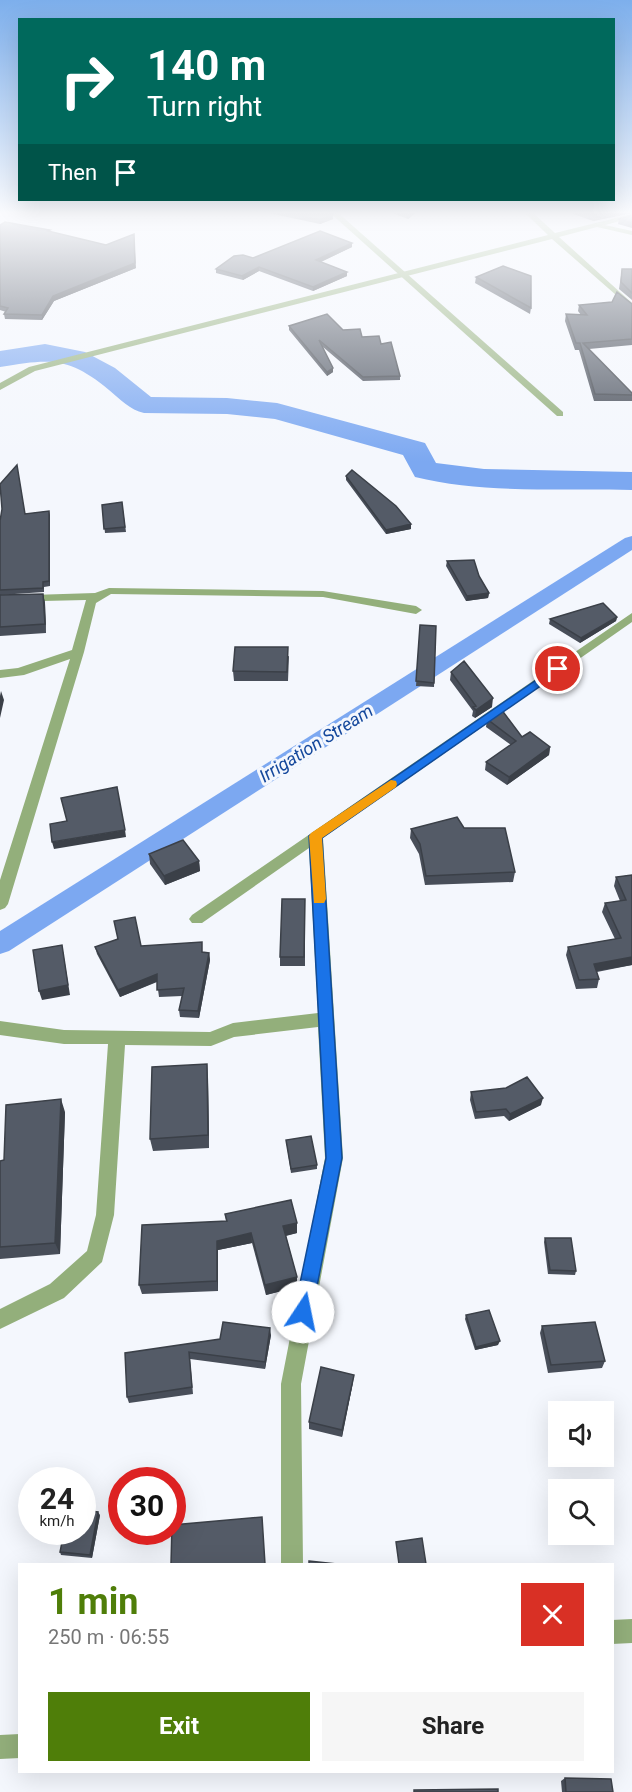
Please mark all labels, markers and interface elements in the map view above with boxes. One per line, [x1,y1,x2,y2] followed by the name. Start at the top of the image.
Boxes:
[147,41,266,90] text: 140 m
[48,42,126,120] icon: right
[147,91,262,123] text: Turn right
[109,156,142,189] icon: arrive
[48,160,97,185] text: Then
[532,643,583,694] pin
[541,652,574,685] icon: arrive
[255,700,377,786] water label: Irrigation Stream
[271,1280,335,1344] position arrow
[548,1401,614,1545] map controls
[548,1401,614,1467] button: sound
[108,1467,186,1545] speed limit sign: 30
[548,1479,614,1545] button: search
[40,1481,74,1516] text: 24
[39,1512,75,1530] text: km/h
[48,1581,139,1623] text: 1 min
[521,1583,584,1646] button: close
[48,1625,169,1649] text: 250 m · 06:55
[48,1692,310,1761] button: Exit
[322,1692,584,1761] button: Share

